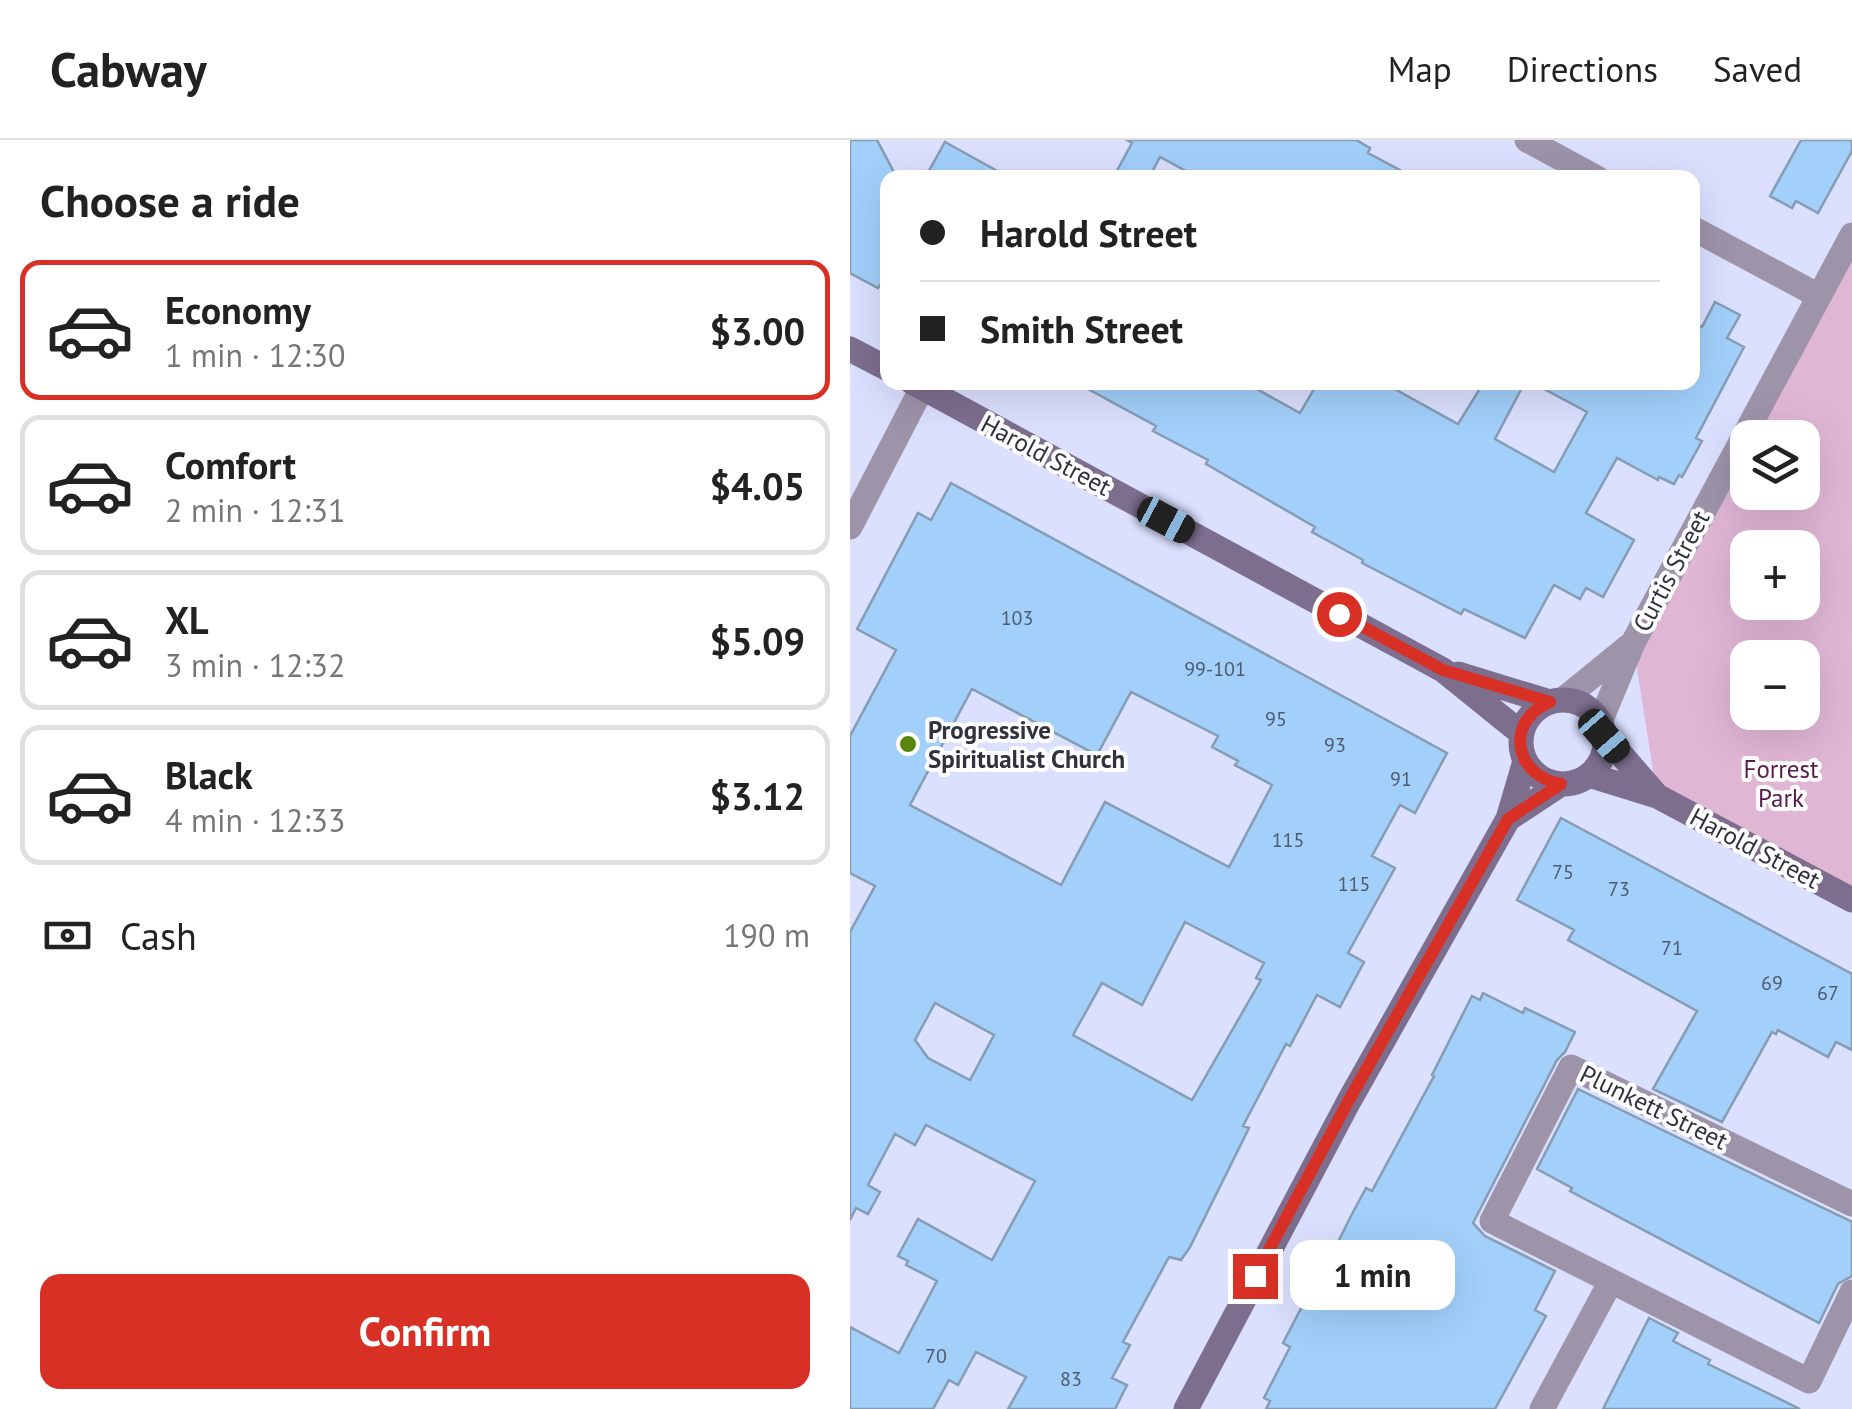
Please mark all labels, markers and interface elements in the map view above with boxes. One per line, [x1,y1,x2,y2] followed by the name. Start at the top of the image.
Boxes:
[50,38,207,100] text: Cabway
[1388,46,1452,92] text: Map
[1507,46,1658,92] text: Directions
[1713,46,1802,92] text: Saved
[40,171,300,229] text: Choose a ride
[980,208,1197,257] text: Harold Street
[45,285,135,375] icon: car
[165,285,311,334] text: Economy
[980,304,1183,353] text: Smith Street
[709,306,805,355] text: $3.00
[165,334,345,376] text: 1 min · 12:30
[976,407,1117,503] street label: Harold Street
[1730,420,1820,730] map controls
[1730,420,1820,510] button: layers
[45,440,135,530] icon: car
[165,440,296,489] text: Comfort
[709,461,805,510] text: $4.05
[165,489,345,531] text: 2 min · 12:31
[1132,493,1200,547] car
[1626,504,1717,637] street label: Curtis Street
[1730,530,1820,620] button: +
[1317,592,1362,637] route start
[45,595,135,685] icon: car
[165,595,209,644] text: XL
[1001,605,1033,631] house number: 103
[709,616,805,665] text: $5.09
[1730,640,1820,730] button: −
[165,644,345,686] text: 3 min · 12:32
[1184,656,1246,682] house number: 99-101
[1573,704,1635,768] car
[1265,706,1287,732] house number: 95
[928,714,1125,775] place label: Progressive Spiritualist Church
[1324,732,1346,758] house number: 93
[897,733,919,755] marker: Progressive Spiritualist Church
[45,750,135,840] icon: car
[165,750,253,799] text: Black
[1743,753,1819,814] park label: Forrest Park
[1390,766,1412,792] house number: 91
[709,771,805,820] text: $3.12
[165,799,345,841] text: 4 min · 12:33
[1685,800,1826,896] street label: Harold Street
[1272,827,1304,853] house number: 115
[1552,859,1574,885] house number: 75
[1338,871,1370,897] house number: 115
[1608,876,1630,902] house number: 73
[40,908,95,963] icon: cash
[120,911,197,960] text: Cash
[723,914,810,956] text: 190 m
[1661,935,1683,961] house number: 71
[1761,970,1783,996] house number: 69
[1817,980,1839,1006] house number: 67
[1575,1057,1734,1157] street label: Plunkett Street
[1290,1241,1455,1311] callout: 1 min
[1233,1254,1278,1299] route end
[1333,1254,1412,1296] text: 1 min
[40,1274,810,1389] button: Confirm
[925,1343,947,1369] house number: 70
[1060,1366,1082,1392] house number: 83

